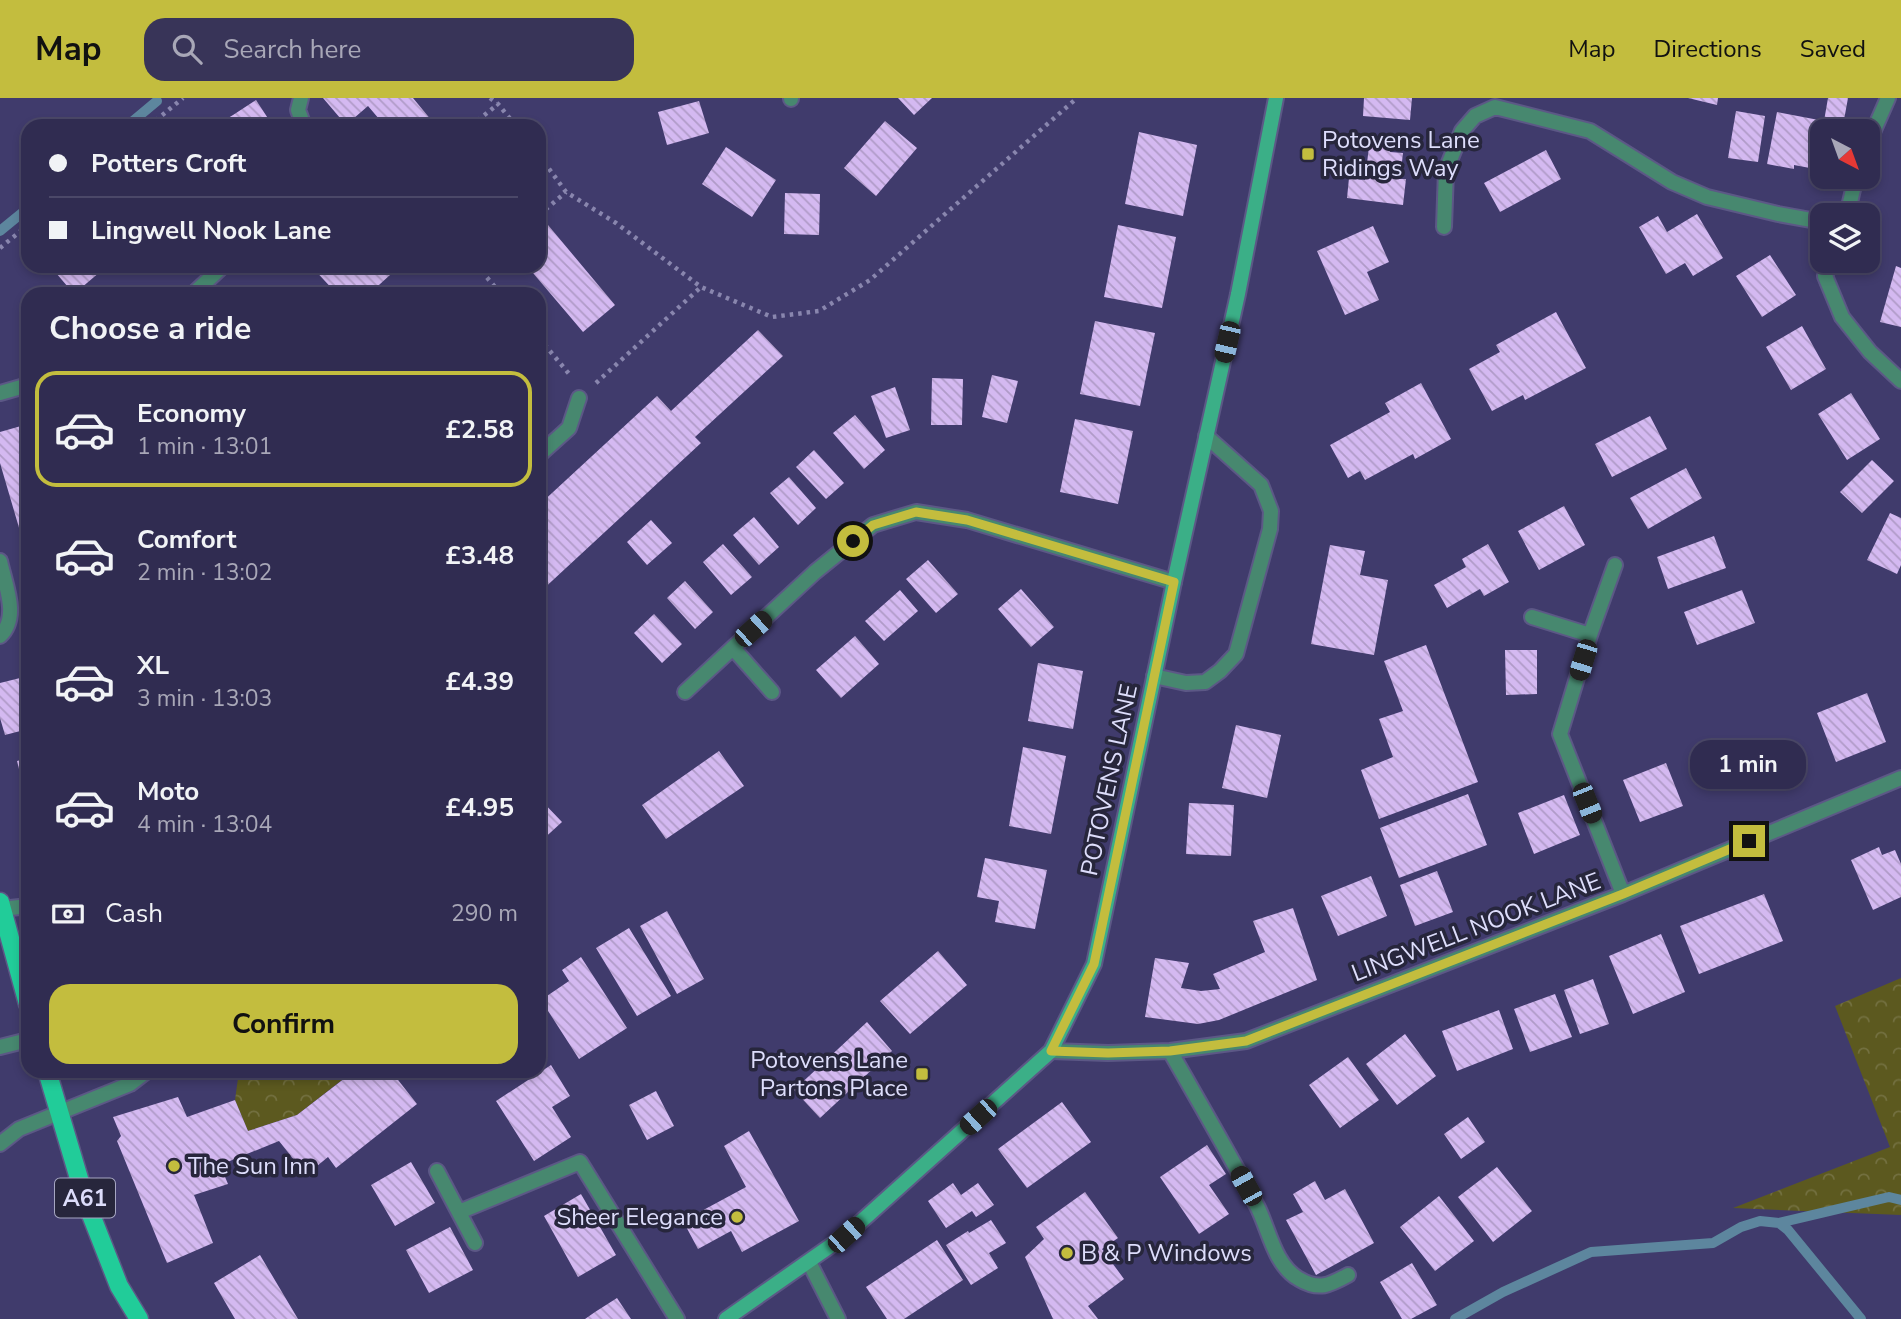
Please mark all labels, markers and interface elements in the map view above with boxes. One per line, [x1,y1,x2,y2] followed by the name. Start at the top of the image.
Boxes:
[144,18,634,81] search box
[35,27,102,72] text: Map
[168,30,206,68] icon: search
[224,32,361,67] text: Search here
[1568,33,1615,65] text: Map
[1653,33,1762,65] text: Directions
[1800,33,1866,65] text: Saved
[1810,119,1880,189] north arrow
[1810,119,1880,273] map controls
[1322,124,1480,184] place label: Potovens Lane Ridings Way
[91,146,246,181] text: Potters Croft
[1300,146,1316,162] marker: Potovens Lane Ridings Way
[1810,203,1880,273] button: layers
[91,213,331,248] text: Lingwell Nook Lane
[49,307,251,350] text: Choose a ride
[1213,319,1242,365] car
[137,396,246,431] text: Economy
[53,398,116,461] icon: car
[445,412,514,447] text: £2.58
[137,431,272,462] text: 1 min · 13:01
[137,522,237,557] text: Comfort
[53,524,116,587] icon: car
[837,525,869,557] route start
[445,538,514,573] text: £3.48
[137,557,272,588] text: 2 min · 13:02
[731,607,776,651] car
[1567,637,1600,683] car
[137,648,169,683] text: XL
[53,650,116,713] icon: car
[445,664,514,699] text: £4.39
[1073,681,1145,879] street label: POTOVENS LANE
[137,683,272,714] text: 3 min · 13:03
[1691,740,1807,788] callout: 1 min
[1718,749,1778,780] text: 1 min
[137,774,199,809] text: Moto
[53,776,116,839] icon: car
[1570,780,1605,826] car
[445,790,514,825] text: £4.95
[137,809,272,840] text: 4 min · 13:04
[1733,825,1765,857] route end
[1347,865,1605,989] street label: LINGWELL NOOK LANE
[49,895,87,933] icon: cash
[105,896,163,931] text: Cash
[451,898,518,929] text: 290 m
[49,984,518,1064] button: Confirm
[750,1044,908,1104] place label: Potovens Lane Partons Place
[914,1066,930,1082] marker: Potovens Lane Partons Place
[956,1095,1001,1139] car
[188,1150,316,1182] place label: The Sun Inn
[166,1158,182,1174] marker: The Sun Inn
[1227,1163,1266,1209] car
[55,1178,115,1218] road number: A61
[557,1201,723,1233] place label: Sheer Elegance
[729,1209,745,1225] marker: Sheer Elegance
[824,1213,869,1257] car
[1081,1237,1252,1269] place label: B & P Windows
[1059,1245,1075,1261] marker: B & P Windows

